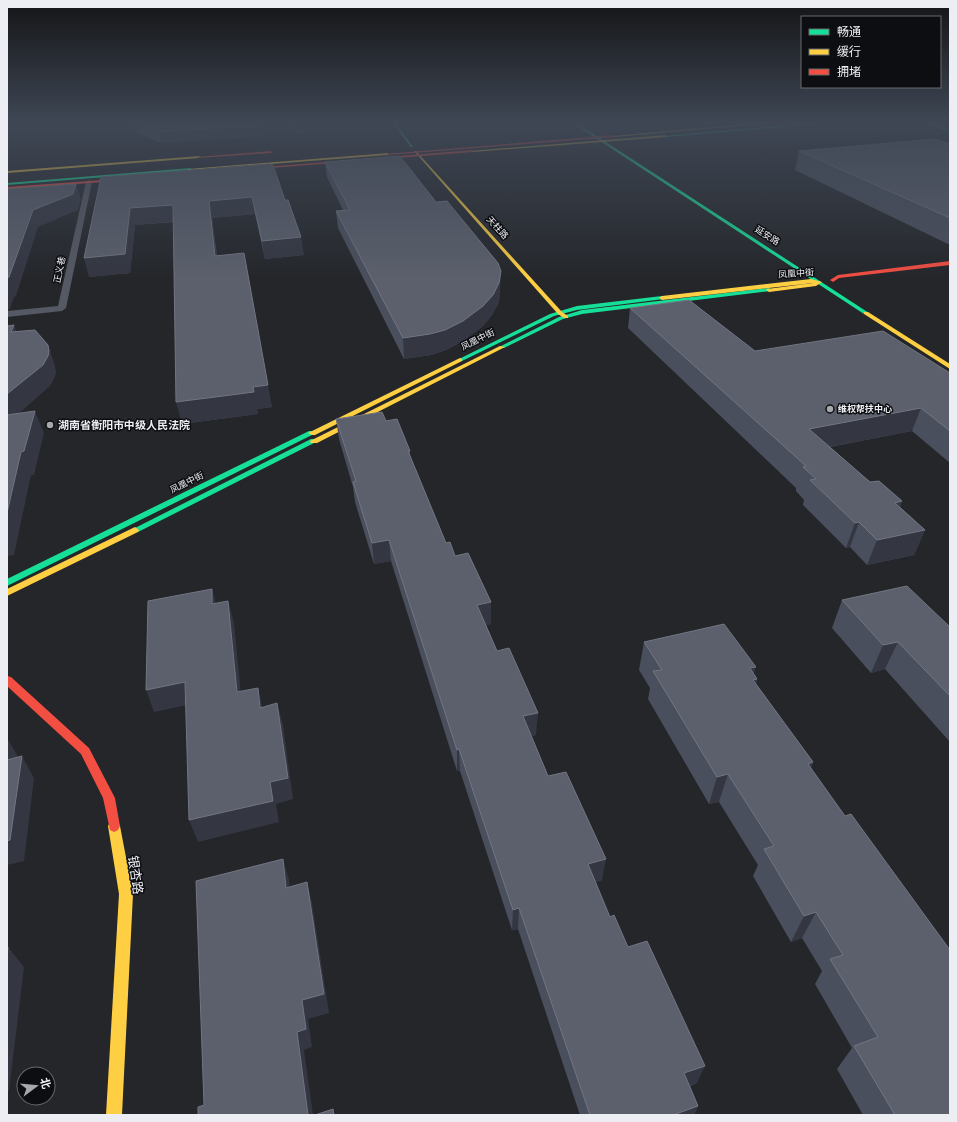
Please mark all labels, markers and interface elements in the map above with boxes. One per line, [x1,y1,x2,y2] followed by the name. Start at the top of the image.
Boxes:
[801,16,941,88] legend
[837,25,861,39] text: 畅通
[837,45,861,59] text: 缓行
[837,65,861,79] text: 拥堵
[484,214,510,242] street label: 天柱路
[753,224,781,248] street label: 延安路
[52,256,68,284] street label: 正义巷
[778,267,814,281] street label: 凤凰中街
[459,327,497,353] street label: 凤凰中街
[837,403,892,415] place label: 维权帮扶中心
[825,404,835,414] marker: 维权帮扶中心
[58,419,190,432] place label: 湖南省衡阳市中级人民法院
[45,420,55,430] marker: 湖南省衡阳市中级人民法院
[168,470,206,496] street label: 凤凰中街
[124,855,146,895] street label: 银杏路
[16,1066,56,1106] north arrow
[37,1076,53,1090] text: 北

